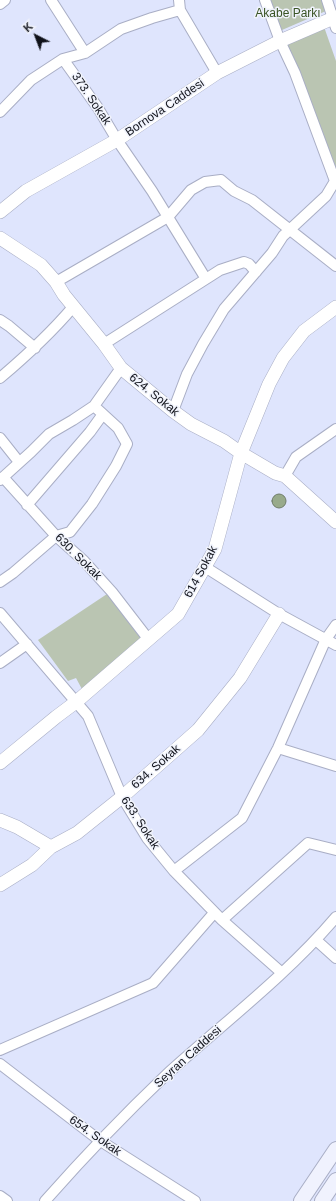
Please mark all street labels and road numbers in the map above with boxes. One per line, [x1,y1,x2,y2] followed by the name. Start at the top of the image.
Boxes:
[68,70,114,128] street label: 373. Sokak
[123,76,207,140] street label: Bornova Caddesi
[126,371,182,419] street label: 624. Sokak
[52,531,104,583] street label: 630. Sokak
[181,544,221,600] street label: 614 Sokak
[129,742,183,792] street label: 634. Sokak
[118,794,162,852] street label: 633. Sokak
[151,1023,225,1091] street label: Seyran Caddesi
[66,1113,124,1159] street label: 654. Sokak

